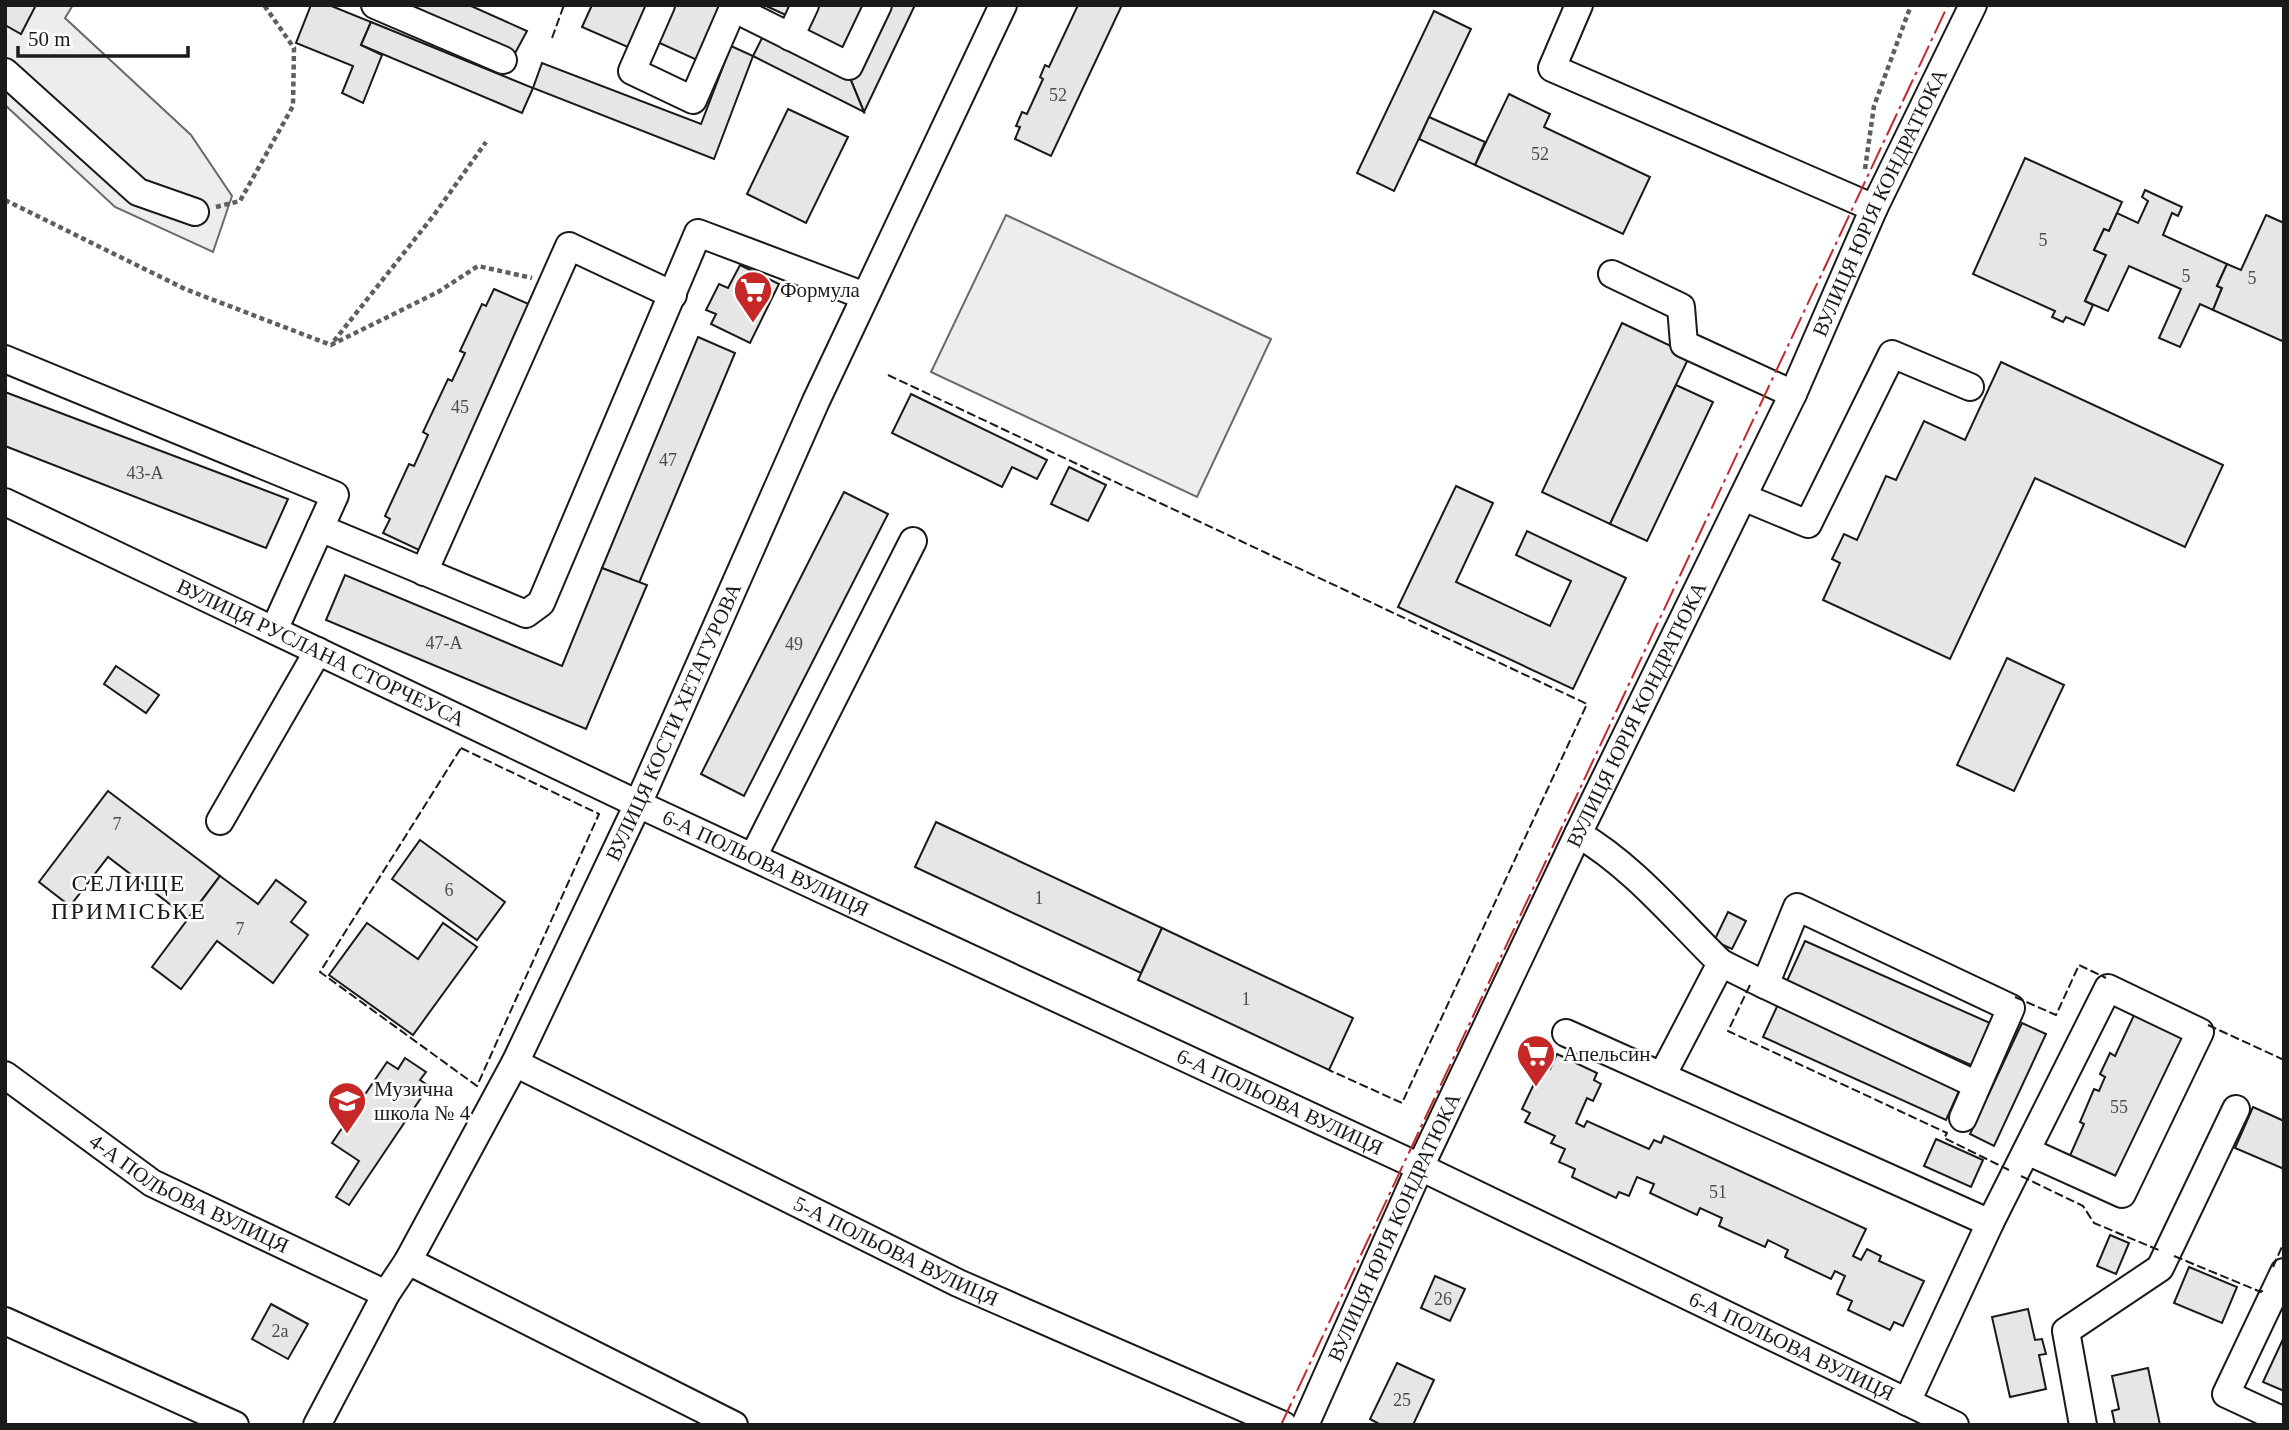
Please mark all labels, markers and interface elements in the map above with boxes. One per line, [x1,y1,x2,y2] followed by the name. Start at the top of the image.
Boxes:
[18,14,187,58] scale bar
[28,27,71,51] text: 50 m
[1808,64,1952,340] street label: ВУЛИЦЯ ЮРІЯ КОНДРАТЮКА
[1049,85,1067,105] house number: 52
[1531,144,1549,164] house number: 52
[2039,230,2048,250] house number: 5
[2182,266,2191,286] house number: 5
[2248,268,2257,288] house number: 5
[732,269,774,324] supermarket icon: Формула
[780,278,861,302] place label: Формула
[451,397,469,417] house number: 45
[659,450,677,470] house number: 47
[127,463,164,483] house number: 43-А
[173,574,469,732] street label: ВУЛИЦЯ РУСЛАНА СТОРЧЕУСА
[1561,577,1712,851] street label: ВУЛИЦЯ ЮРІЯ КОНДРАТЮКА
[601,578,746,865] street label: ВУЛИЦЯ КОСТИ ХЕТАГУРОВА
[426,633,463,653] house number: 47-А
[785,634,803,654] house number: 49
[659,805,873,921] street label: 6-А ПОЛЬОВА ВУЛИЦЯ
[113,814,122,834] house number: 7
[51,870,207,924] district label: СЕЛИЩЕ ПРИМІСЬКЕ
[445,880,454,900] house number: 6
[1035,888,1044,908] house number: 1
[236,919,245,939] house number: 7
[1242,989,1251,1009] house number: 1
[1515,1033,1557,1088] supermarket icon: Апельсин
[1563,1042,1651,1066] place label: Апельсин
[1173,1044,1387,1160] street label: 6-А ПОЛЬОВА ВУЛИЦЯ
[374,1077,471,1125] place label: Музична школа № 4
[326,1080,368,1135] school or university icon: Музична школа № 4
[1323,1088,1466,1365] street label: ВУЛИЦЯ ЮРІЯ КОНДРАТЮКА
[2110,1097,2128,1117] house number: 55
[85,1129,293,1258] street label: 4-А ПОЛЬОВА ВУЛИЦЯ
[1709,1182,1727,1202] house number: 51
[790,1191,1002,1311] street label: 5-А ПОЛЬОВА ВУЛИЦЯ
[1685,1287,1898,1406] street label: 6-А ПОЛЬОВА ВУЛИЦЯ
[1434,1289,1452,1309] house number: 26
[272,1321,289,1341] house number: 2а
[1393,1390,1411,1410] house number: 25

